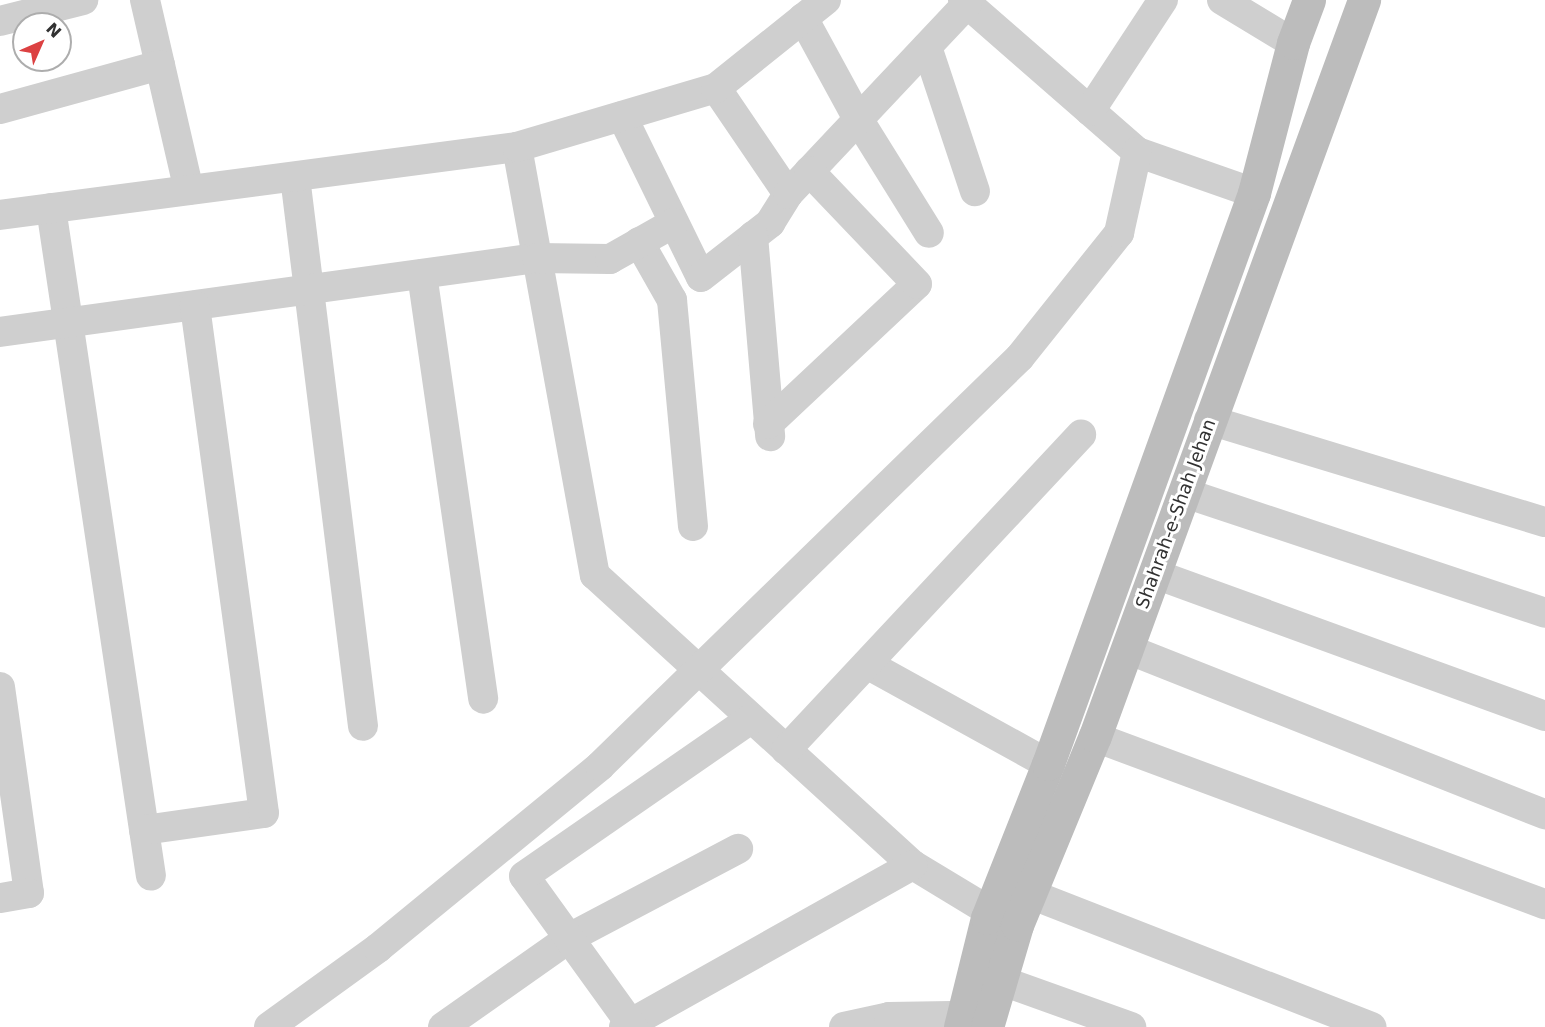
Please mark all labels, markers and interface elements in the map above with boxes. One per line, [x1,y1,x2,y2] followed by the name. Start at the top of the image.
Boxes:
[12,12,72,72] north arrow
[42,19,65,42] text: N
[1132,416,1220,612] street label: Shahrah-e-Shah Jehan

